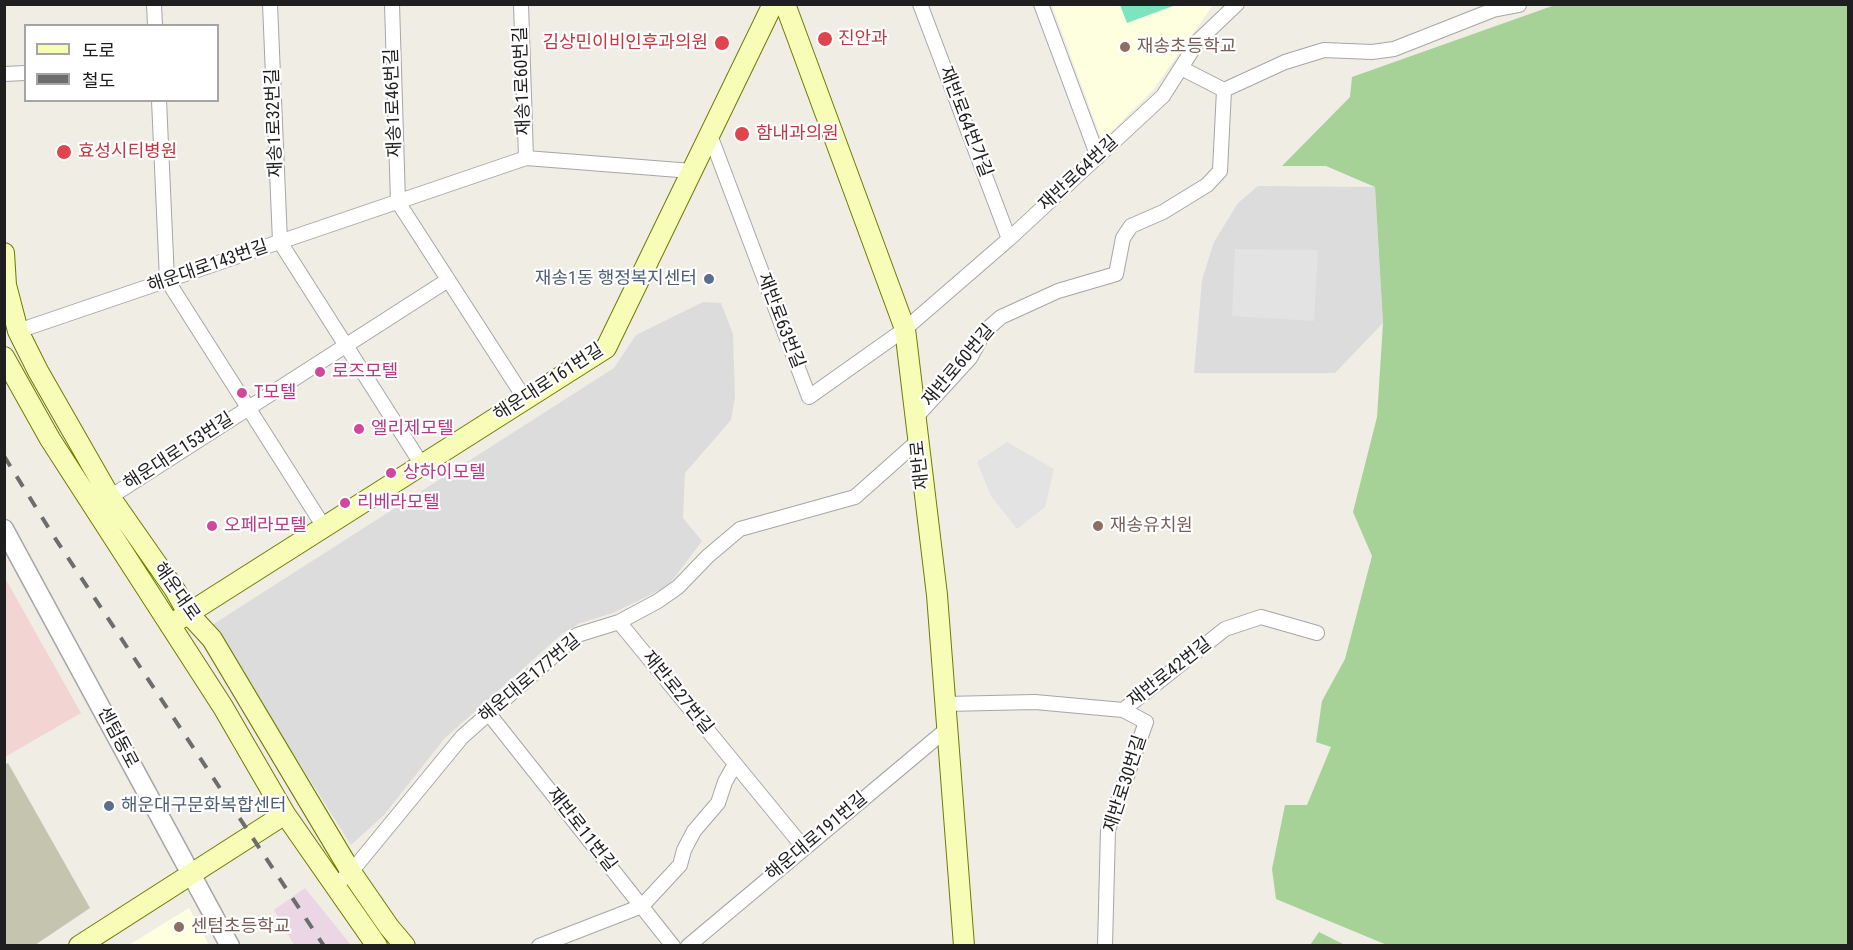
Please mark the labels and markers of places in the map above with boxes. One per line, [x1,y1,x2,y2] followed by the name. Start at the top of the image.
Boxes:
[838,28,888,50] place label: 진안과
[816,30,834,48] marker: 진안과
[542,32,708,54] place label: 김상민이비인후과의원
[713,34,731,52] marker: 김상민이비인후과의원
[1137,36,1236,58] place label: 재송초등학교
[1118,40,1132,54] marker: 재송초등학교
[756,123,839,145] place label: 함내과의원
[733,125,751,143] marker: 함내과의원
[78,141,177,163] place label: 효성시티병원
[55,143,73,161] marker: 효성시티병원
[535,268,697,290] place label: 재송1동 행정복지센터
[702,272,716,286] marker: 재송1동 행정복지센터
[332,361,398,383] place label: 로즈모텔
[313,365,327,379] marker: 로즈모텔
[254,382,296,404] place label: T모텔
[235,386,249,400] marker: T모텔
[371,418,454,440] place label: 엘리제모텔
[352,422,366,436] marker: 엘리제모텔
[403,462,486,484] place label: 상하이모텔
[384,466,398,480] marker: 상하이모텔
[357,492,440,514] place label: 리베라모텔
[338,496,352,510] marker: 리베라모텔
[224,515,307,537] place label: 오페라모텔
[1110,515,1193,537] place label: 재송유치원
[205,519,219,533] marker: 오페라모텔
[1091,519,1105,533] marker: 재송유치원
[121,795,287,817] place label: 해운대구문화복합센터
[102,799,116,813] marker: 해운대구문화복합센터
[191,916,290,938] place label: 센텀초등학교
[172,920,186,934] marker: 센텀초등학교

